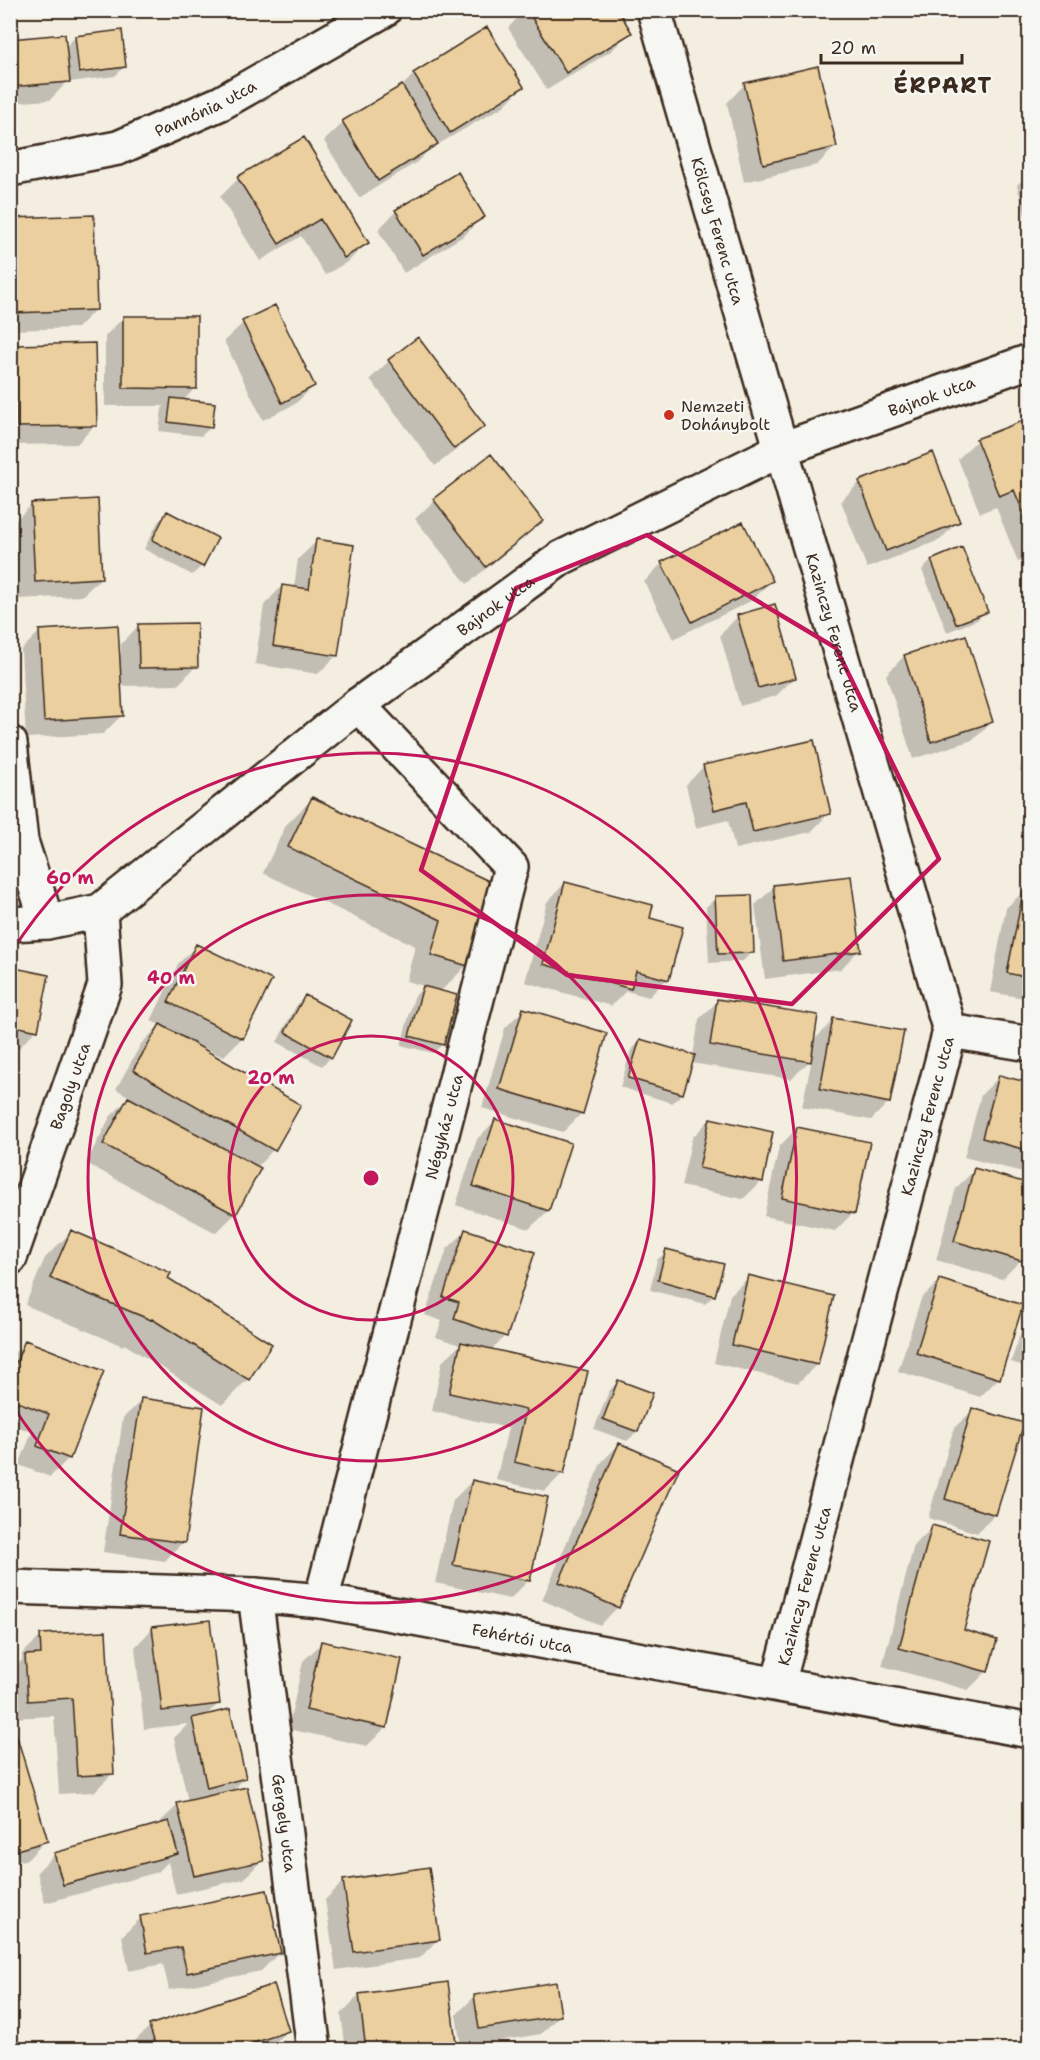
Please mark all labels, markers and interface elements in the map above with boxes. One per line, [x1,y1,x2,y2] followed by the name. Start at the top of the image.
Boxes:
[821,27,962,65] scale bar
[830,36,876,60] text: 20 m
[893,69,993,100] district label: ÉRPART
[151,75,260,142] street label: Pannónia utca
[686,155,749,307] street label: Kölcsey Ferenc utca
[885,371,978,421] street label: Bajnok utca
[681,396,770,435] place label: Nemzeti Dohánybolt
[662,408,676,422] marker: Nemzeti Dohánybolt
[801,551,867,714] street label: Kazinczy Ferenc utca
[453,571,539,641] street label: Bajnok utca
[46,866,94,890] text: 60 m
[147,966,195,990] text: 40 m
[896,1034,959,1198] street label: Kazinczy Ferenc utca
[45,1040,95,1133] street label: Bagoly utca
[247,1066,295,1090] text: 20 m
[421,1072,468,1182] street label: Négyház utca
[361,1168,381,1188] centre of rings
[773,1504,836,1668] street label: Kazinczy Ferenc utca
[470,1619,574,1658] street label: Fehértói utca
[267,1773,301,1874] street label: Gergely utca

